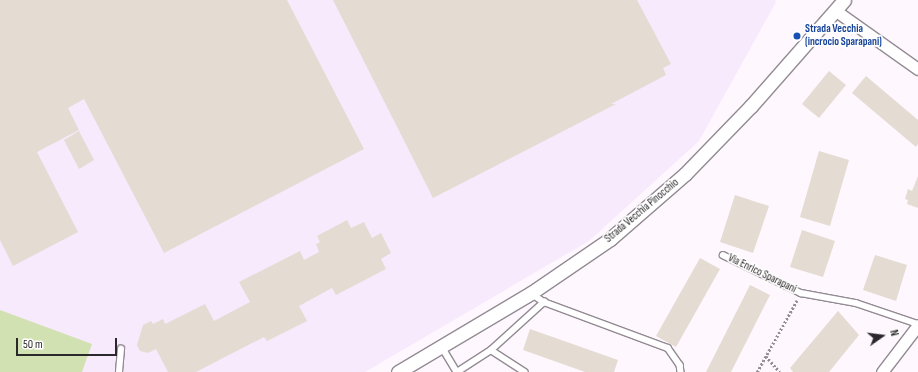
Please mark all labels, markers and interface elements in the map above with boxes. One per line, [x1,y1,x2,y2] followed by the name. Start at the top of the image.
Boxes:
[805,23,882,49] place label: Strada Vecchia (incrocio Sparapani)
[792,31,802,41] marker: Strada Vecchia (incrocio Sparapani)
[602,176,682,246] street label: Strada Vecchia Pinocchio
[726,252,798,296] street label: Via Enrico Sparapani
[862,316,902,356] north arrow
[887,329,901,337] text: N
[18,330,119,356] scale bar
[23,337,43,352] text: 50 m

